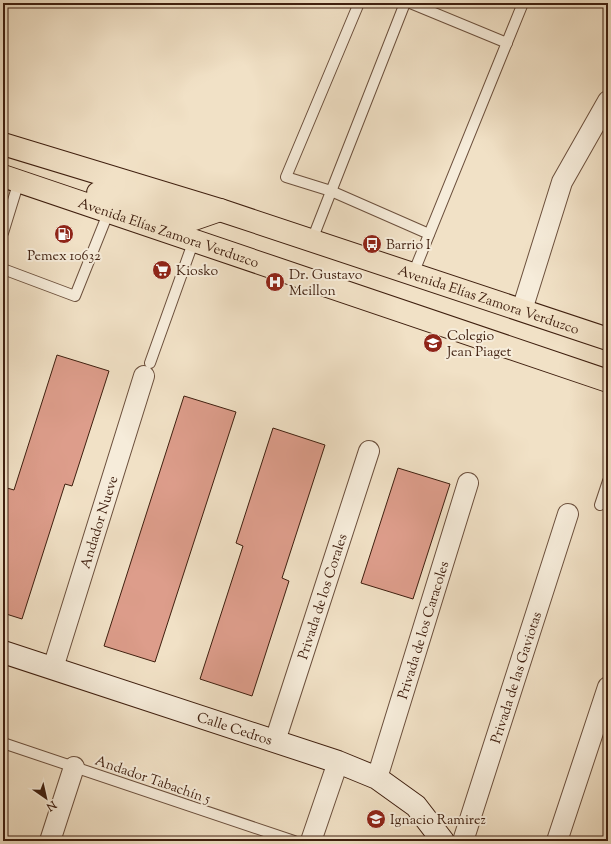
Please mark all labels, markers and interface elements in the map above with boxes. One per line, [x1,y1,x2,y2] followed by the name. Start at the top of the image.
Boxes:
[75,194,262,274] street label: Avenida Elías Zamora Verduzco
[53,223,75,245] fuel station icon: Pemex 10632
[361,233,383,255] bus stop icon: Barrio I
[386,236,431,256] place label: Barrio I
[27,247,101,267] place label: Pemex 10632
[151,259,173,281] supermarket icon: Kiosko
[176,262,219,282] place label: Kiosko
[395,262,582,341] street label: Avenida Elías Zamora Verduzco
[289,266,363,302] place label: Dr. Gustavo Meillon
[264,271,286,293] hospital icon: Dr. Gustavo Meillon
[446,327,511,363] place label: Colegio Jean Piaget
[422,332,444,354] school or university icon: Colegio Jean Piaget
[77,474,124,571] street label: Andador Nueve
[294,532,354,663] street label: Privada de los Corales
[394,559,455,702] street label: Privada de los Caracoles
[487,609,548,746] street label: Privada de las Gaviotas
[194,708,275,752] street label: Calle Cedros
[92,752,213,810] street label: Andador Tabachín 5
[26,778,66,818] north arrow
[43,796,60,815] text: N
[365,808,387,830] school or university icon: Ignacio Ramirez
[390,811,486,831] place label: Ignacio Ramirez

